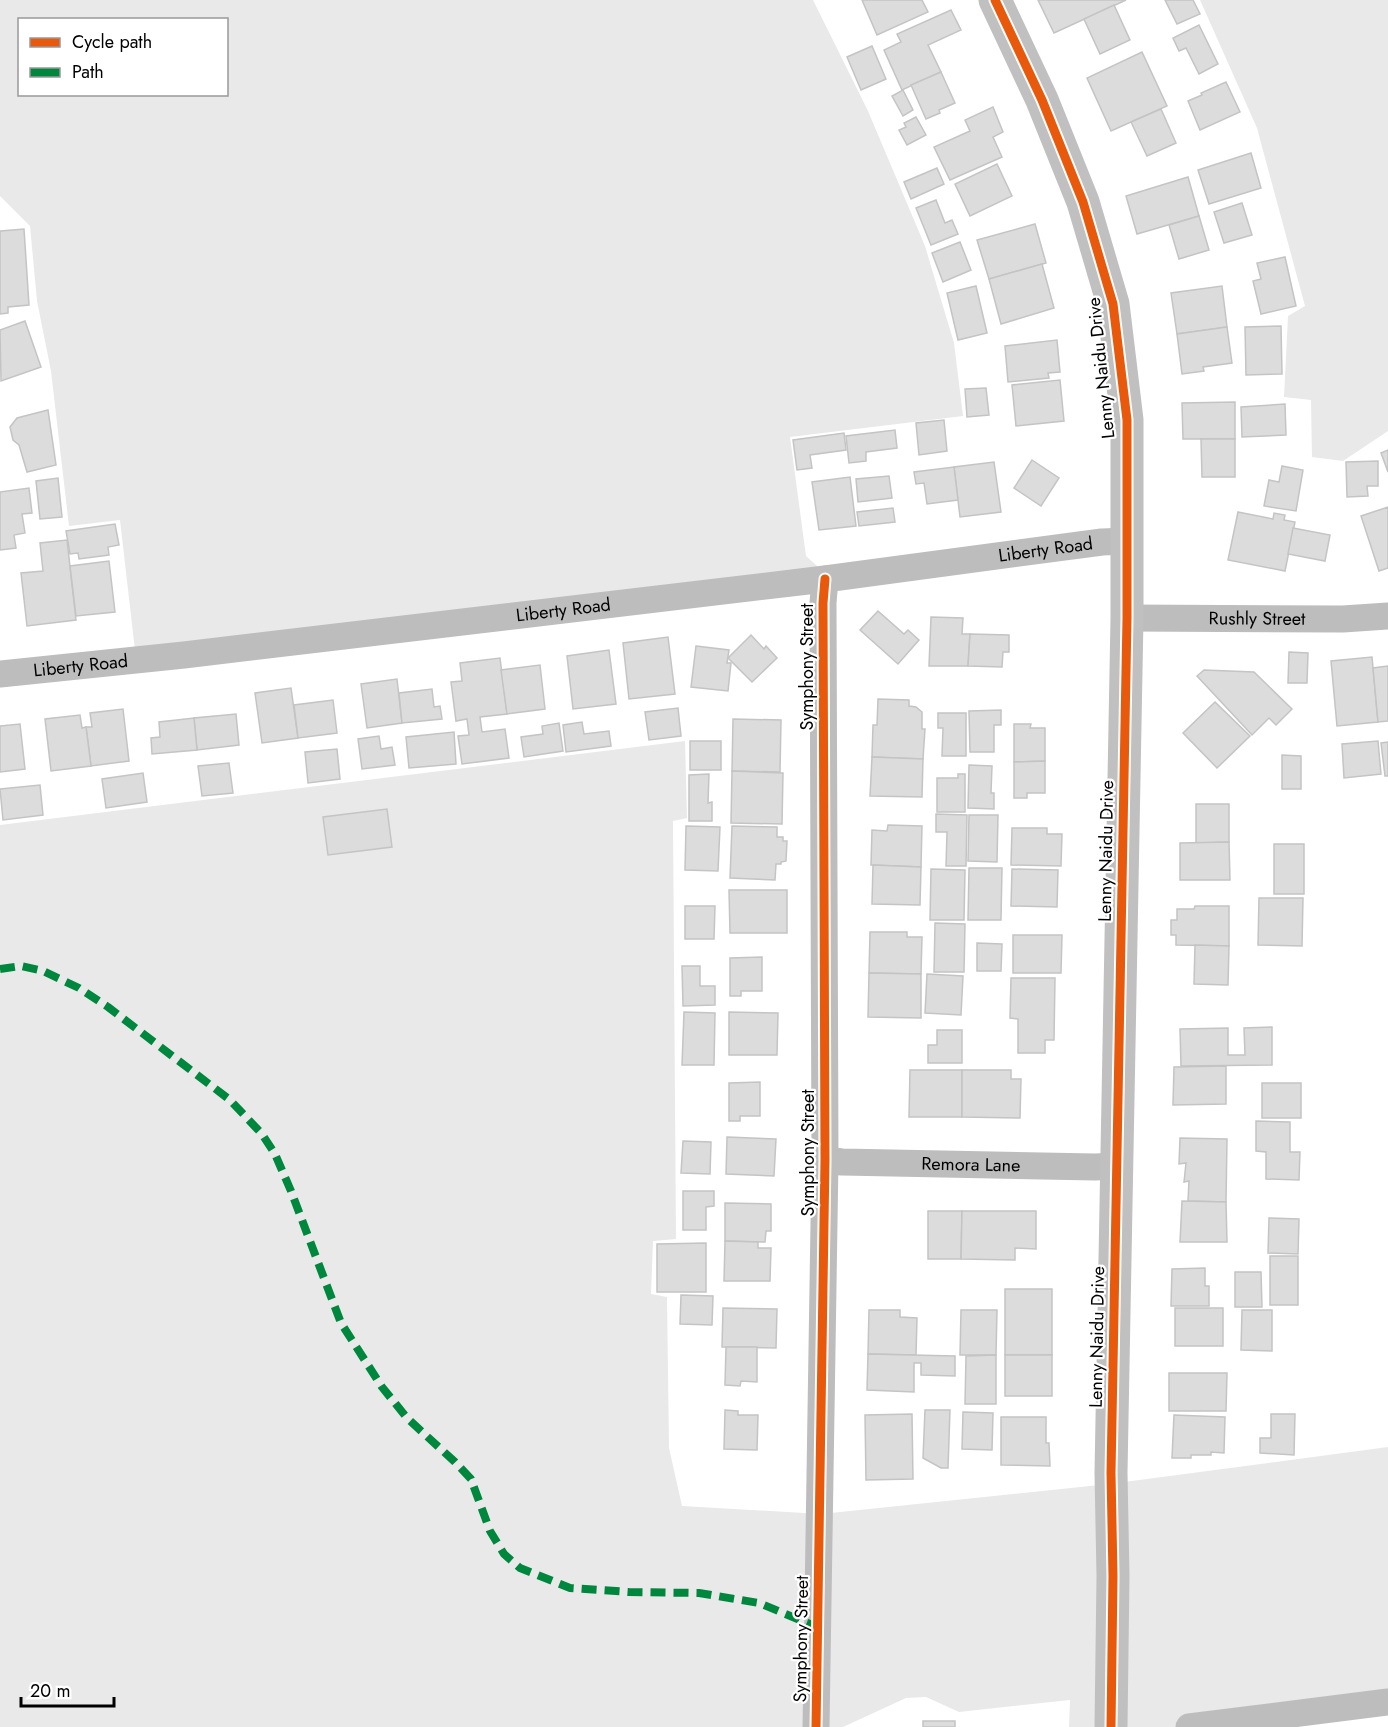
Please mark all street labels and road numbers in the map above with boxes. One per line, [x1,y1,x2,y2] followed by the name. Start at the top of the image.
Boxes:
[1081,296,1121,440] street label: Lenny Naidu Drive
[997,530,1094,569] street label: Liberty Road
[515,592,612,629] street label: Liberty Road
[794,603,820,731] street label: Symphony Street
[1209,605,1306,632] street label: Rushly Street
[32,648,129,683] street label: Liberty Road
[1092,780,1120,922] street label: Lenny Naidu Drive
[795,1089,821,1217] street label: Symphony Street
[921,1151,1021,1179] street label: Remora Lane
[1083,1266,1111,1408] street label: Lenny Naidu Drive
[787,1575,815,1703] street label: Symphony Street

